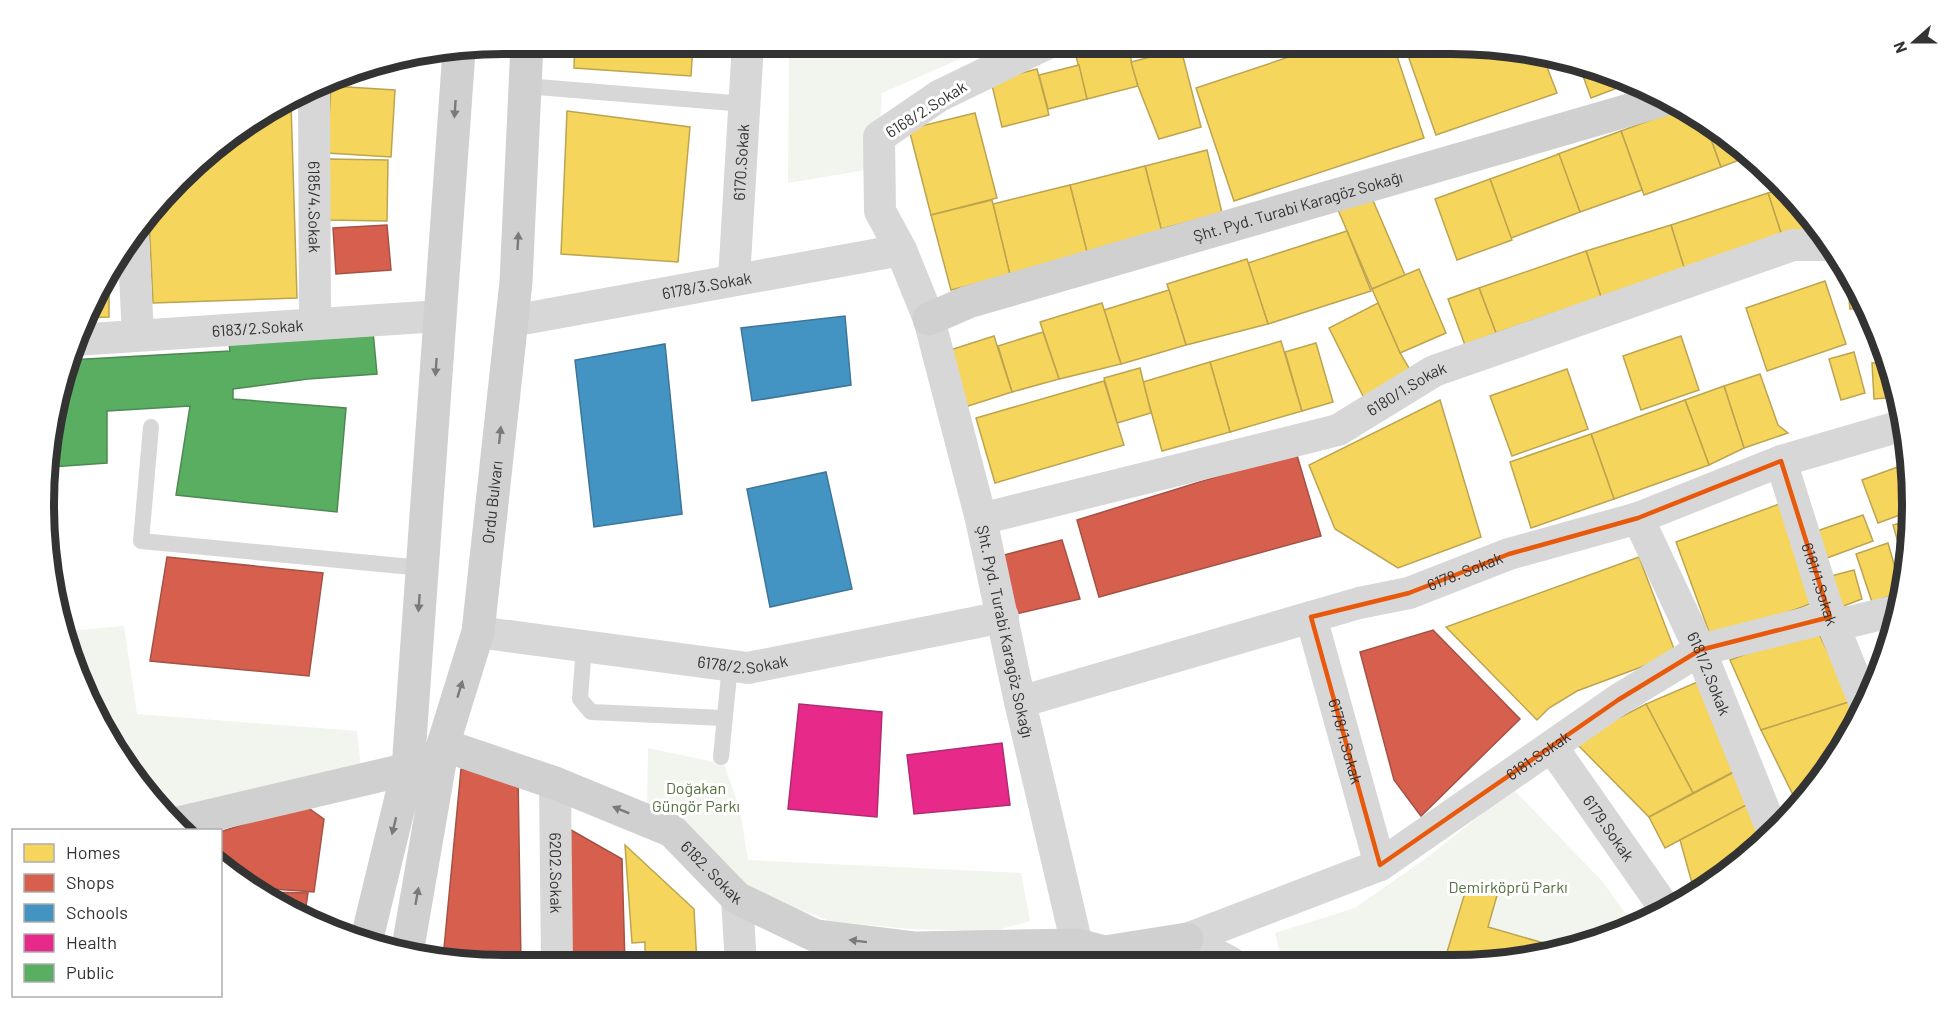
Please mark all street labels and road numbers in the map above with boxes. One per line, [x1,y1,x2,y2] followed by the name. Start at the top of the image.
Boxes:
[882,76,970,141] street label: 6168/2.Sokak
[729,123,752,201] street label: 6170.Sokak
[305,161,325,253] street label: 6185/4.Sokak
[1191,166,1405,245] street label: Şht. Pyd. Turabi Karagöz Sokağı
[660,267,753,302] street label: 6178/3.Sokak
[211,315,304,340] street label: 6183/2.Sokak
[1363,358,1448,419] street label: 6180/1.Sokak
[478,460,506,544] street label: Ordu Bulvarı
[974,523,1038,739] street label: Şht. Pyd. Turabi Karagöz Sokağı
[1798,540,1842,628] street label: 6181/1.Sokak
[1424,548,1505,594] street label: 6178. Sokak
[1684,628,1735,718] street label: 6181/2.Sokak
[696,650,789,677] street label: 6178/2.Sokak
[1325,696,1367,786] street label: 6178/1.Sokak
[1502,726,1573,784] street label: 6181.Sokak
[1580,791,1639,864] street label: 6179.Sokak
[547,832,566,914] street label: 6202.Sokak
[677,836,745,908] street label: 6182. Sokak

